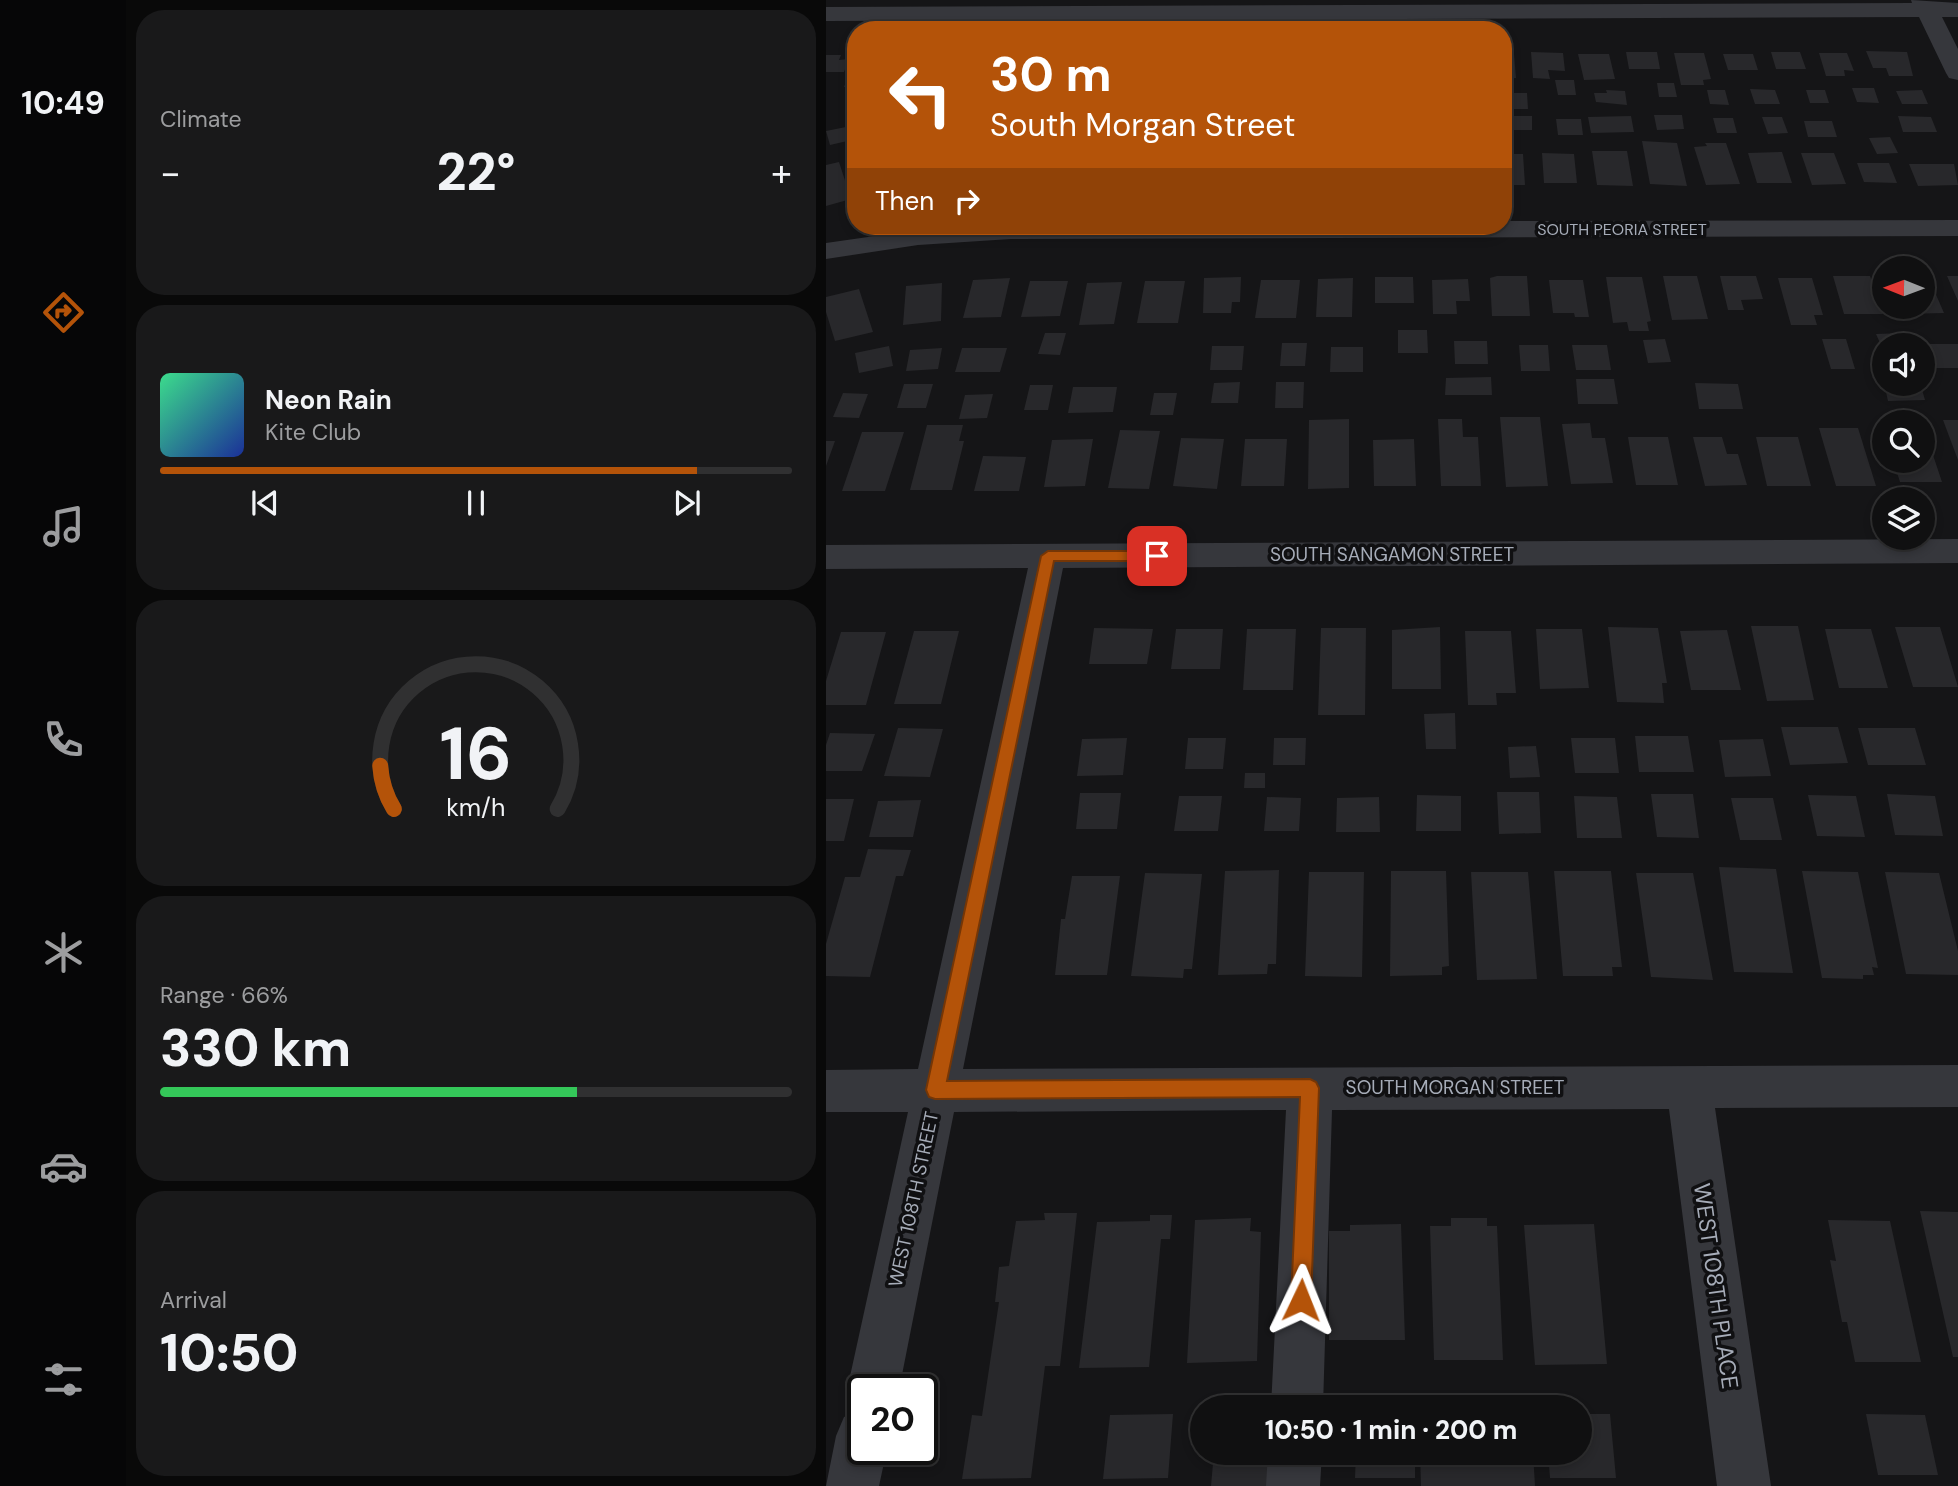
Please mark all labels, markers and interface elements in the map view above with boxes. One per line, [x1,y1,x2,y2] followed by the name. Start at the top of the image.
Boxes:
[990,42,1112,106] text: 30 m
[875,49,966,140] icon: left
[21,82,105,124] text: 10:49
[160,104,242,134] text: Climate
[990,104,1296,146] text: South Morgan Street
[436,138,516,206] text: 22°
[160,148,181,198] text: −
[771,148,792,198] text: +
[948,182,986,220] icon: right
[875,184,934,218] text: Then
[1537,219,1707,240] street label: SOUTH PEORIA STREET
[1872,256,1936,318] north arrow
[1872,256,1935,550] map controls
[39,288,88,337] icon: directions
[1872,333,1935,396] button: sound
[265,383,392,417] text: Neon Rain
[1872,410,1935,473] button: search
[265,417,361,447] text: Kite Club
[246,484,284,522] icon: previous
[457,484,495,522] icon: pause
[668,484,706,522] icon: next
[1872,487,1935,550] button: layers
[39,502,88,551] icon: music
[1127,526,1187,586] pin
[1138,537,1176,575] icon: arrive
[1270,542,1514,567] street label: SOUTH SANGAMON STREET
[440,707,512,802] text: 16
[39,715,88,764] icon: phone
[446,791,506,824] text: km/h
[39,928,88,977] icon: climate
[160,980,288,1010] text: Range · 66%
[160,1014,351,1082] text: 330 km
[1346,1075,1565,1100] street label: SOUTH MORGAN STREET
[883,1109,944,1289] street label: WEST 108TH STREET
[39,1142,88,1191] icon: car
[1687,1181,1745,1391] street label: WEST 108TH PLACE
[1264,1263,1338,1337] position arrow
[160,1285,227,1315] text: Arrival
[160,1319,299,1387] text: 10:50
[39,1355,88,1404] icon: filters
[847,1374,938,1465] speed limit sign: 20
[1265,1413,1517,1447] text: 10:50 · 1 min · 200 m

